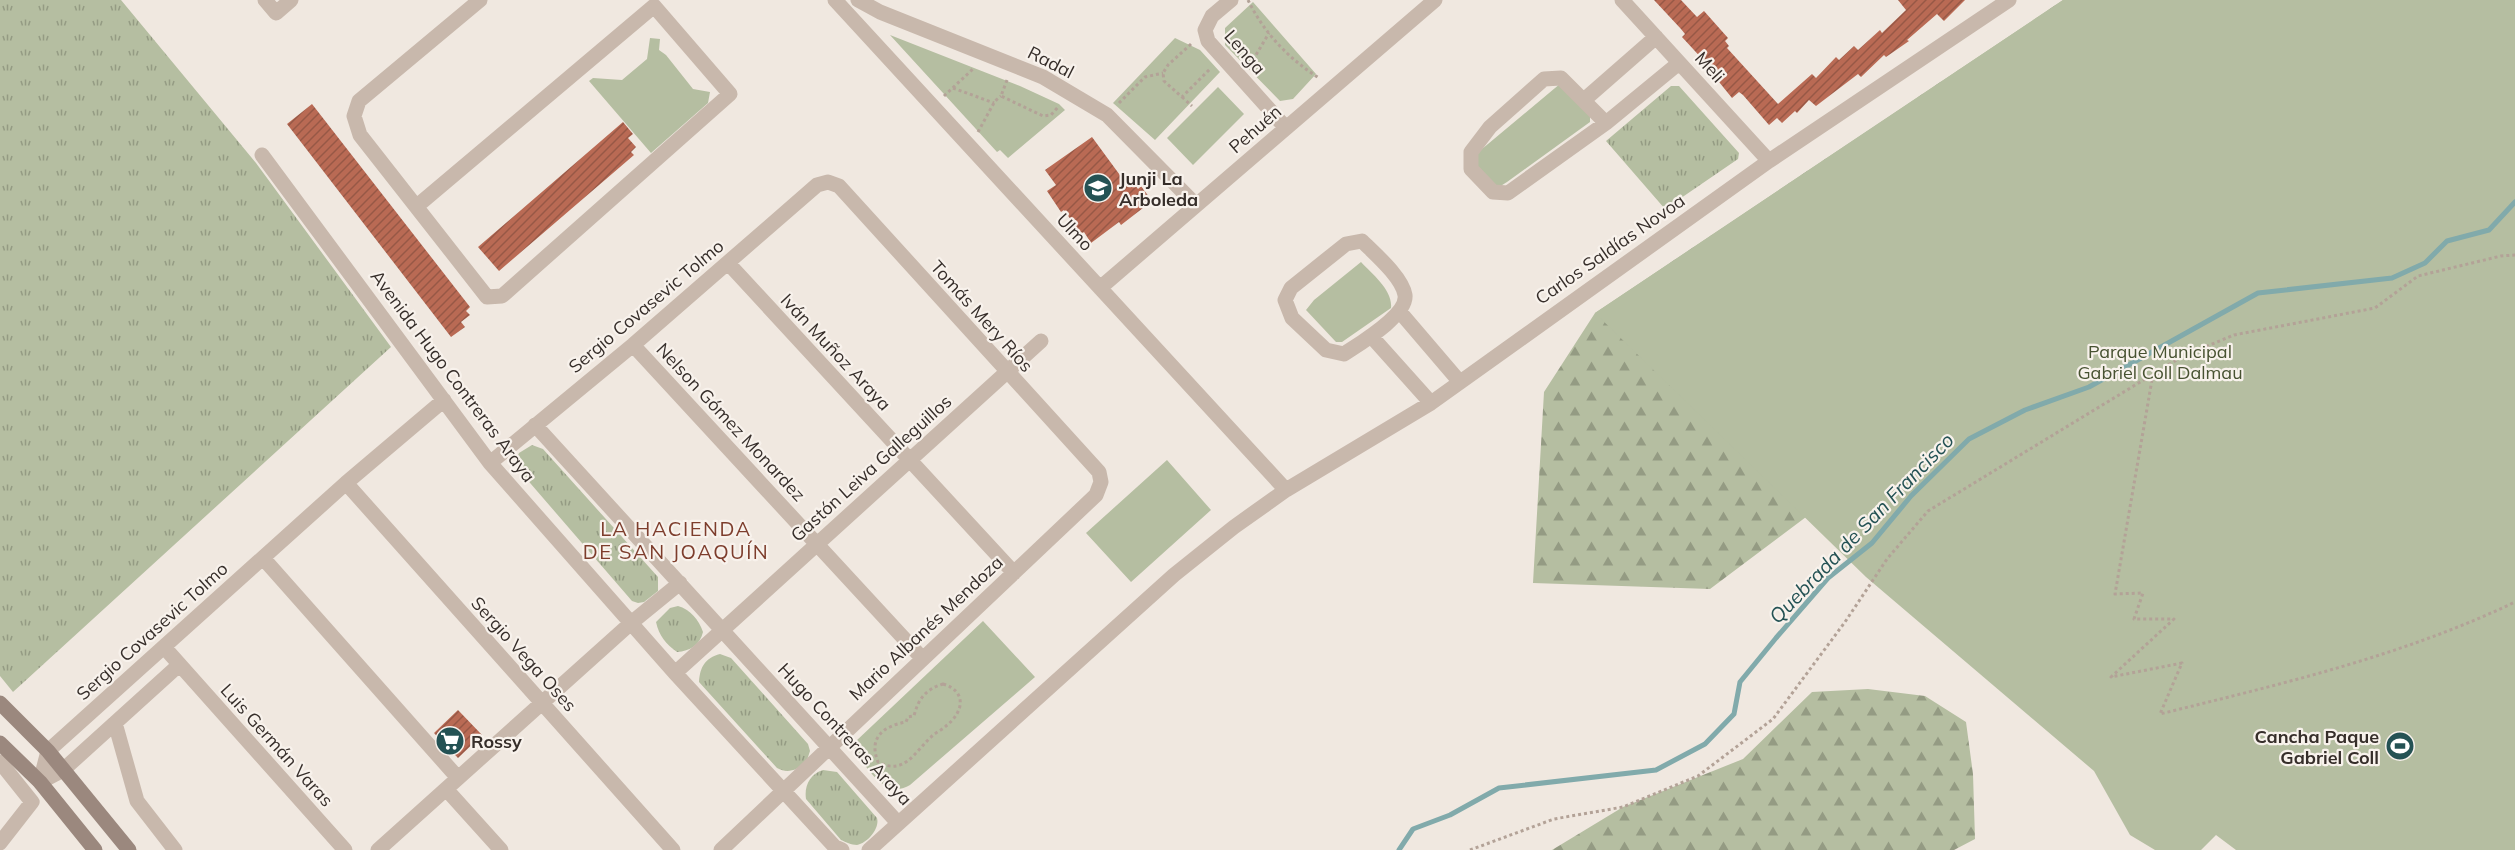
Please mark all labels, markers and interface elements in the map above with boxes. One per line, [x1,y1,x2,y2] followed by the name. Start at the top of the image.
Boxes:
[1219,25,1271,79] street label: Lenga
[1024,41,1078,83] street label: Radal
[1690,47,1730,87] street label: Meli
[1224,100,1286,158] street label: Pehuén
[1119,167,1198,211] place label: Junji La Arboleda
[1082,172,1114,204] school or university icon: Junji La Arboleda
[1531,189,1689,309] street label: Carlos Saldías Novoa
[1052,208,1098,256] street label: Ulmo
[564,234,728,378] street label: Sergio Covasevic Tolmo
[926,255,1038,377] street label: Tomás Mery Ríos
[366,265,540,487] street label: Avenida Hugo Contreras Araya
[776,289,896,415] street label: Iván Muñoz Araya
[652,338,810,506] street label: Nelson Gómez Monardez
[2077,340,2243,384] park label: Parque Municipal Gabriel Coll Dalmau
[786,390,956,546] street label: Gastón Leiva Galleguillos
[1763,427,1959,629] water label: Quebrada de San Francisco
[583,516,769,564] district label: LA HACIENDA DE SAN JOAQUÍN
[844,551,1008,705] street label: Mario Albanés Mendoza
[72,557,232,705] street label: Sergio Covasevic Tolmo
[466,592,582,716] street label: Sergio Vega Oses
[773,658,917,810] street label: Hugo Contreras Araya
[216,679,338,811] street label: Luis Germán Varas
[434,725,466,757] supermarket icon: Rossy
[2254,725,2379,769] place label: Cancha Paque Gabriel Coll
[471,730,522,753] place label: Rossy
[2384,730,2416,762] sports icon: Cancha Paque Gabriel Coll

